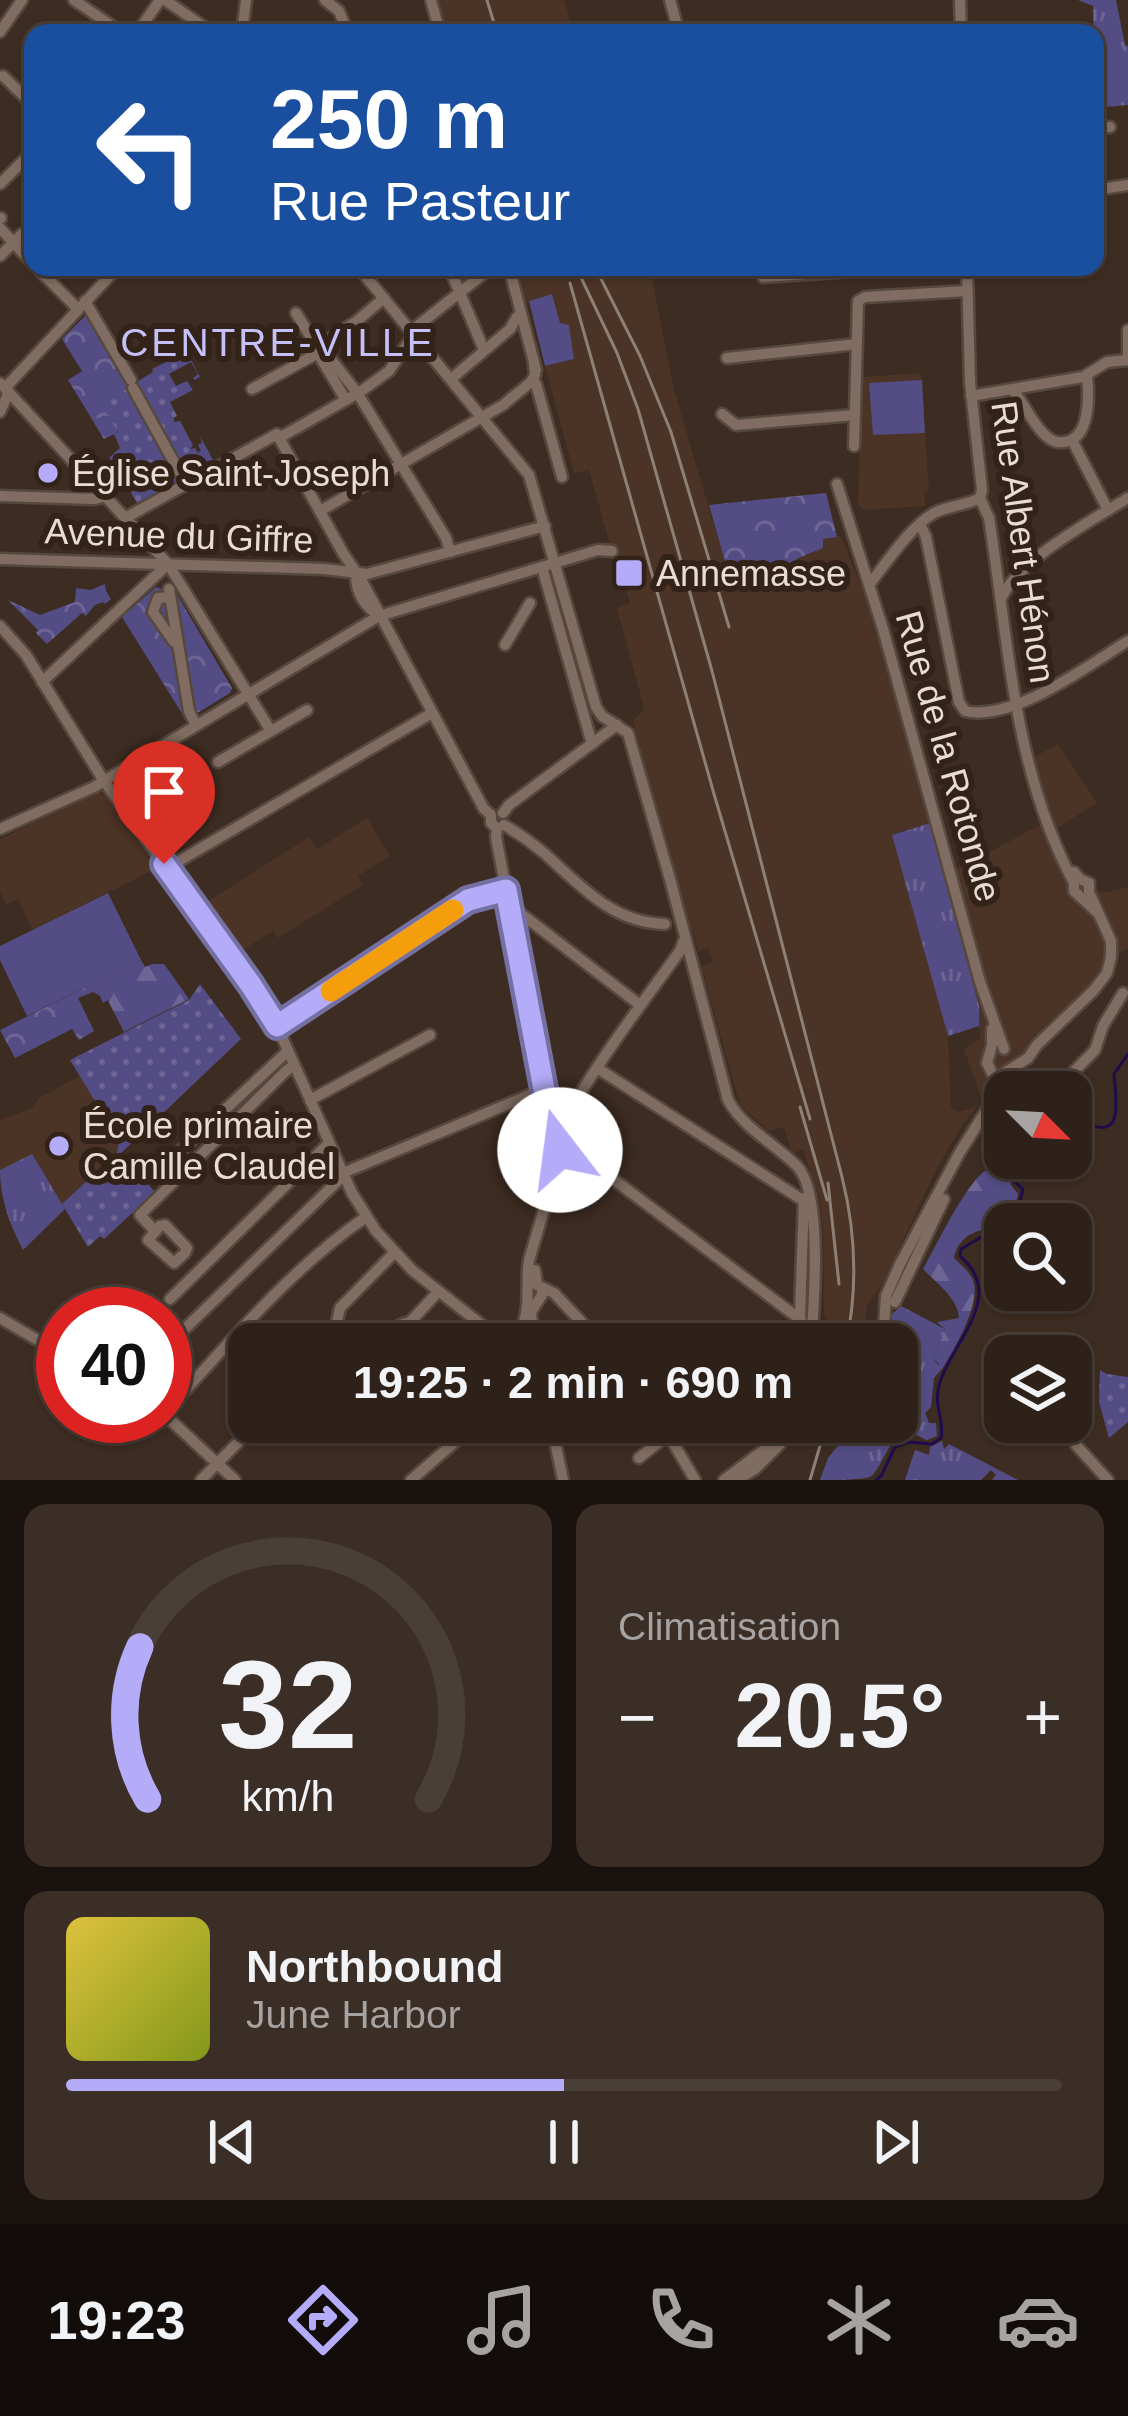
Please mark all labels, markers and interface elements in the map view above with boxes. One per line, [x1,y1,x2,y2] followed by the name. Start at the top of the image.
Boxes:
[72,72,228,228] icon: left
[270,72,508,166] text: 250 m
[270,171,570,231] text: Rue Pasteur
[120,321,436,364] district label: CENTRE-VILLE
[983,399,1064,686] street label: Rue Albert Hénon
[72,453,390,494] place label: Église Saint-Joseph
[35,460,61,486] marker: Église Saint-Joseph
[44,510,314,561] street label: Avenue du Giffre
[656,553,846,594] place label: Annemasse
[613,557,645,589] marker: Annemasse
[887,606,1010,906] street label: Rue de la Rotonde
[113,741,215,864] pin
[131,759,197,825] icon: arrive
[984,1071,1092,1179] north arrow
[984,1071,1092,1443] map controls
[497,1087,623,1213] position arrow
[83,1105,335,1187] place label: École primaire Camille Claudel
[46,1133,72,1159] marker: École primaire Camille Claudel
[984,1203,1092,1311] button: search
[36,1287,192,1443] speed limit sign: 40
[984,1335,1092,1443] button: layers
[353,1357,793,1408] text: 19:25 · 2 min · 690 m
[618,1605,841,1648] text: Climatisation
[219,1635,357,1774] text: 32
[734,1666,946,1766] text: 20.5°
[618,1680,657,1754] text: −
[1023,1680,1062,1754] text: +
[242,1771,334,1819] text: km/h
[246,1941,503,1992] text: Northbound
[246,1993,461,2036] text: June Harbor
[199,2109,265,2175] icon: previous
[531,2109,597,2175] icon: pause
[863,2109,929,2175] icon: next
[281,2278,365,2362] icon: directions
[460,2278,544,2362] icon: music
[639,2278,723,2362] icon: phone
[817,2278,901,2362] icon: climate
[996,2278,1080,2362] icon: car
[47,2290,186,2350] text: 19:23

